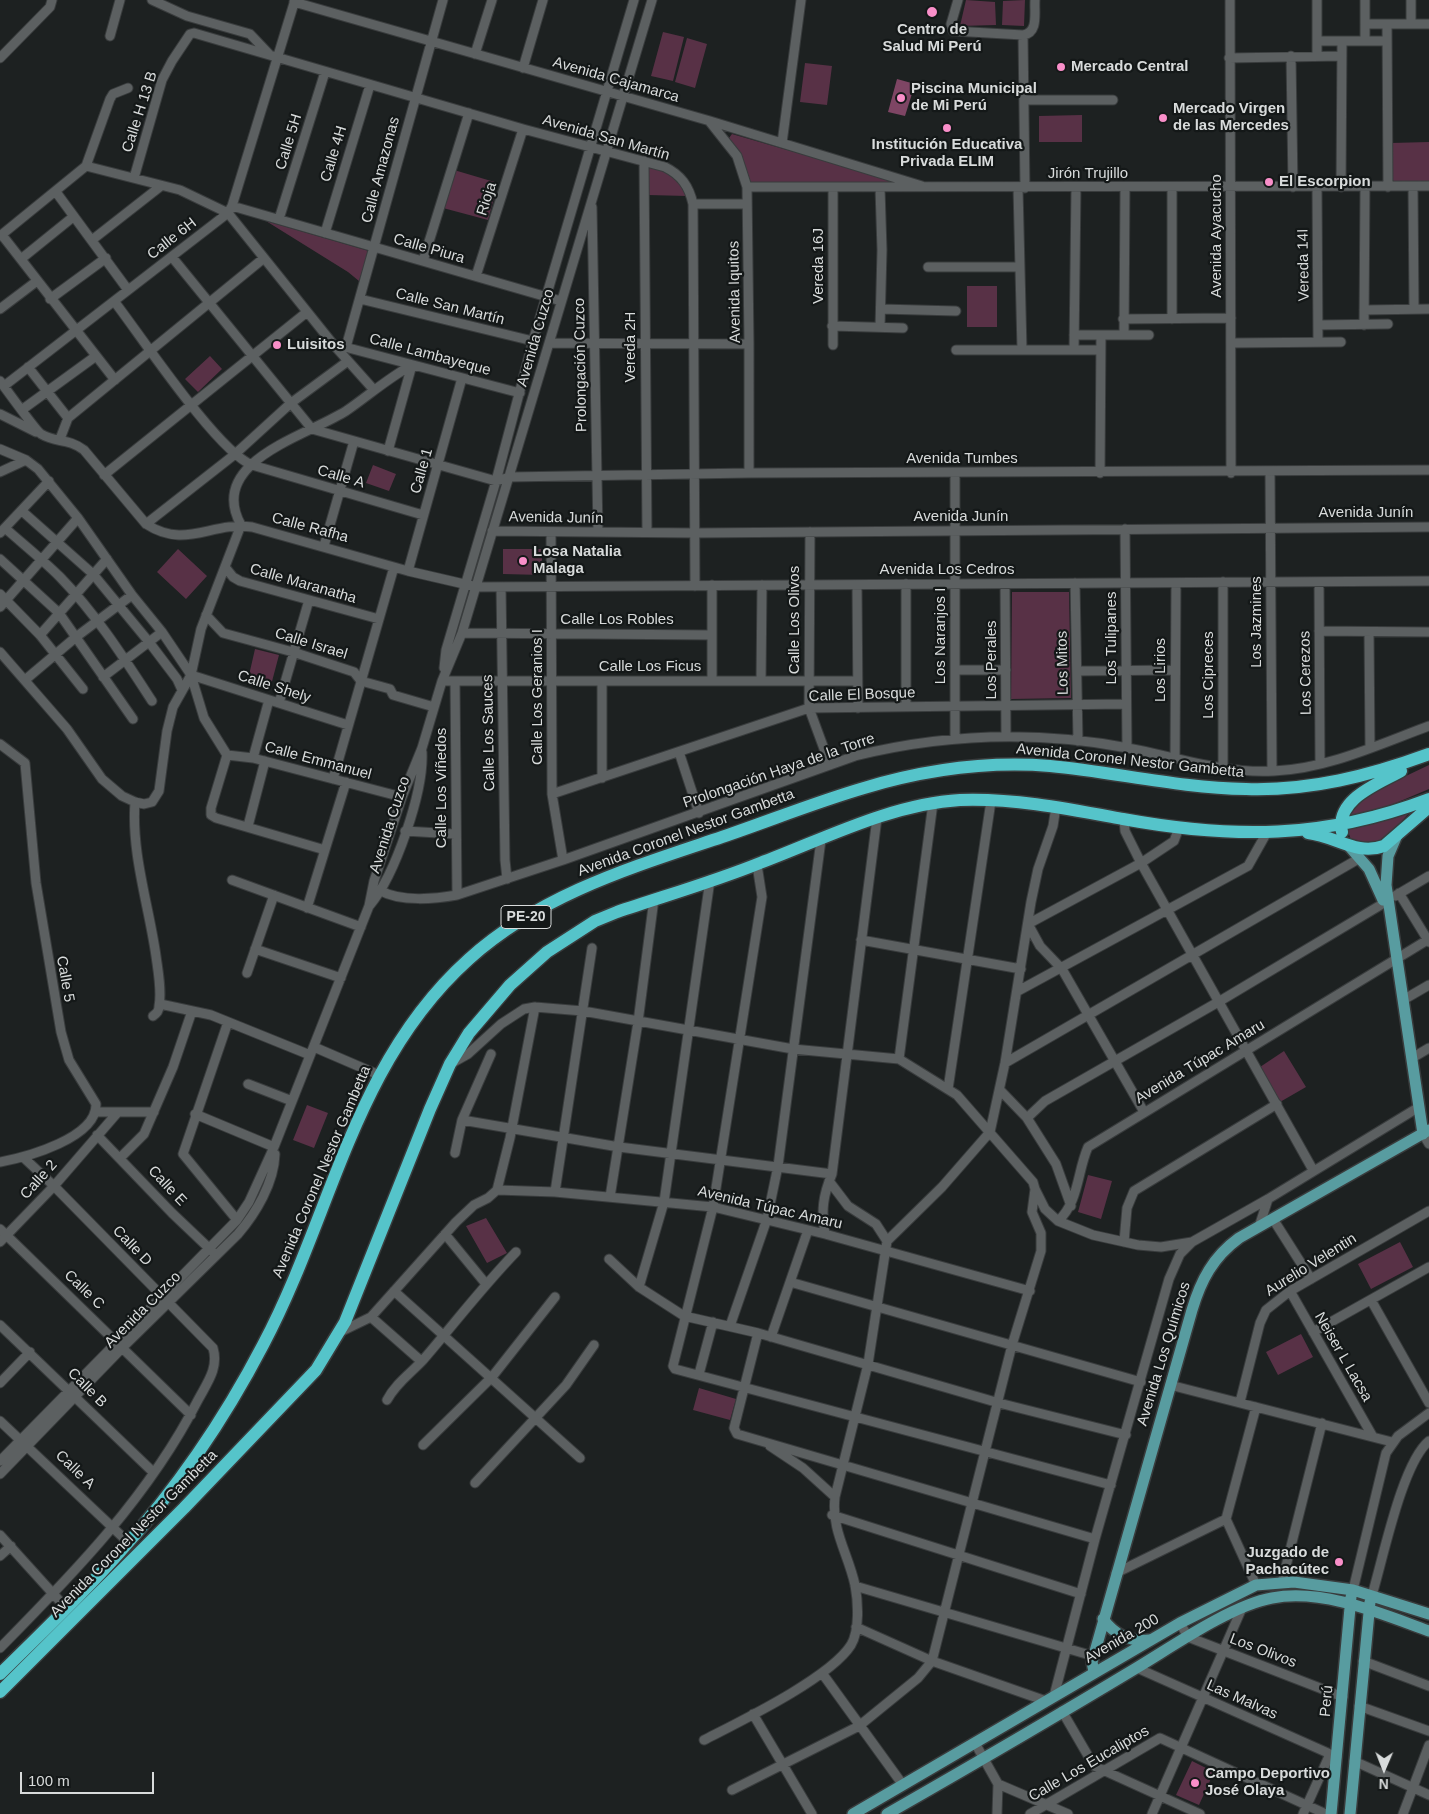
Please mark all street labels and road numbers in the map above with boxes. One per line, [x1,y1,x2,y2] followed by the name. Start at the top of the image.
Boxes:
[551,53,681,107] street label: Avenida Cajamarca
[118,69,162,155] street label: Calle H 13 B
[540,111,672,165] street label: Avenida San Martín
[272,112,306,172] street label: Calle 5H
[358,115,404,225] street label: Calle Amazonas
[317,124,351,184] street label: Calle 4H
[1048,165,1128,183] street label: Jirón Trujillo
[1208,174,1226,298] street label: Avenida Ayacucho
[473,180,501,218] street label: Rioja
[144,214,200,264] street label: Calle 6H
[810,228,828,304] street label: Vereda 16J
[1294,229,1314,301] street label: Vereda 14I
[391,230,467,268] street label: Calle Piura
[725,241,745,343] street label: Avenida Iquitos
[394,285,506,329] street label: Calle San Martín
[513,287,559,389] street label: Avenida Cuzco
[571,298,591,432] street label: Prolongación Cuzco
[622,312,640,382] street label: Vereda 2H
[367,330,493,380] street label: Calle Lambayeque
[407,446,437,496] street label: Calle 1
[906,450,1018,468] street label: Avenida Tumbes
[315,462,367,492] street label: Calle A
[1319,504,1413,522] street label: Avenida Junín
[508,508,604,528] street label: Avenida Junín
[914,508,1008,526] street label: Avenida Junín
[270,509,350,547] street label: Calle Rafha
[248,560,358,608] street label: Calle Maranatha
[880,561,1014,579] street label: Avenida Los Cedros
[786,566,804,674] street label: Calle Los Olivos
[1248,576,1266,668] street label: Los Jazmines
[932,588,950,684] street label: Los Naranjos I
[1103,592,1121,684] street label: Los Tulipanes
[560,611,674,629] street label: Calle Los Robles
[983,620,1001,700] street label: Los Perales
[272,624,350,664] street label: Calle Israel
[529,629,547,765] street label: Calle Los Geranios I
[1053,631,1073,695] street label: Los Mitos
[1200,631,1218,719] street label: Los Cipreces
[1296,631,1316,715] street label: Los Cerezos
[1152,638,1170,702] street label: Los Lirios
[599,658,701,676] street label: Calle Los Ficus
[235,667,313,707] street label: Calle Shely
[479,674,499,792] street label: Calle Los Sauces
[808,684,916,706] street label: Calle El Bosque
[433,728,451,848] street label: Calle Los Viñedos
[681,730,877,812] street label: Prolongación Haya de la Torre
[263,738,373,784] street label: Calle Emmanuel
[1015,740,1245,782] street label: Avenida Coronel Nestor Gambetta
[366,774,414,876] street label: Avenida Cuzco
[575,785,797,881] street label: Avenida Coronel Nestor Gambetta
[501,906,551,929] road number: PE-20
[52,954,78,1004] street label: Calle 5
[1132,1016,1268,1108] street label: Avenida Túpac Amaru
[269,1063,375,1281] street label: Avenida Coronel Nestor Gambetta
[17,1157,61,1203] street label: Calle 2
[144,1162,190,1210] street label: Calle E
[696,1183,844,1233] street label: Avenida Túpac Amaru
[108,1222,156,1270] street label: Calle D
[1262,1230,1360,1300] street label: Aurelio Velentin
[60,1266,108,1314] street label: Calle C
[101,1268,185,1352] street label: Avenida Cuzco
[1133,1280,1195,1428] street label: Avenida Los Químicos
[1310,1309,1376,1405] street label: Neiser L Lacsa
[64,1365,110,1411] street label: Calle B
[47,1447,221,1621] street label: Avenida Coronel Nestor Gambetta
[51,1447,99,1493] street label: Calle A
[1082,1610,1162,1668] street label: Avenida 200
[1227,1630,1299,1672] street label: Los Olivos
[1204,1676,1280,1724] street label: Las Malvas
[1317,1684,1337,1718] street label: Perú
[1026,1722,1152,1806] street label: Calle Los Eucaliptos

